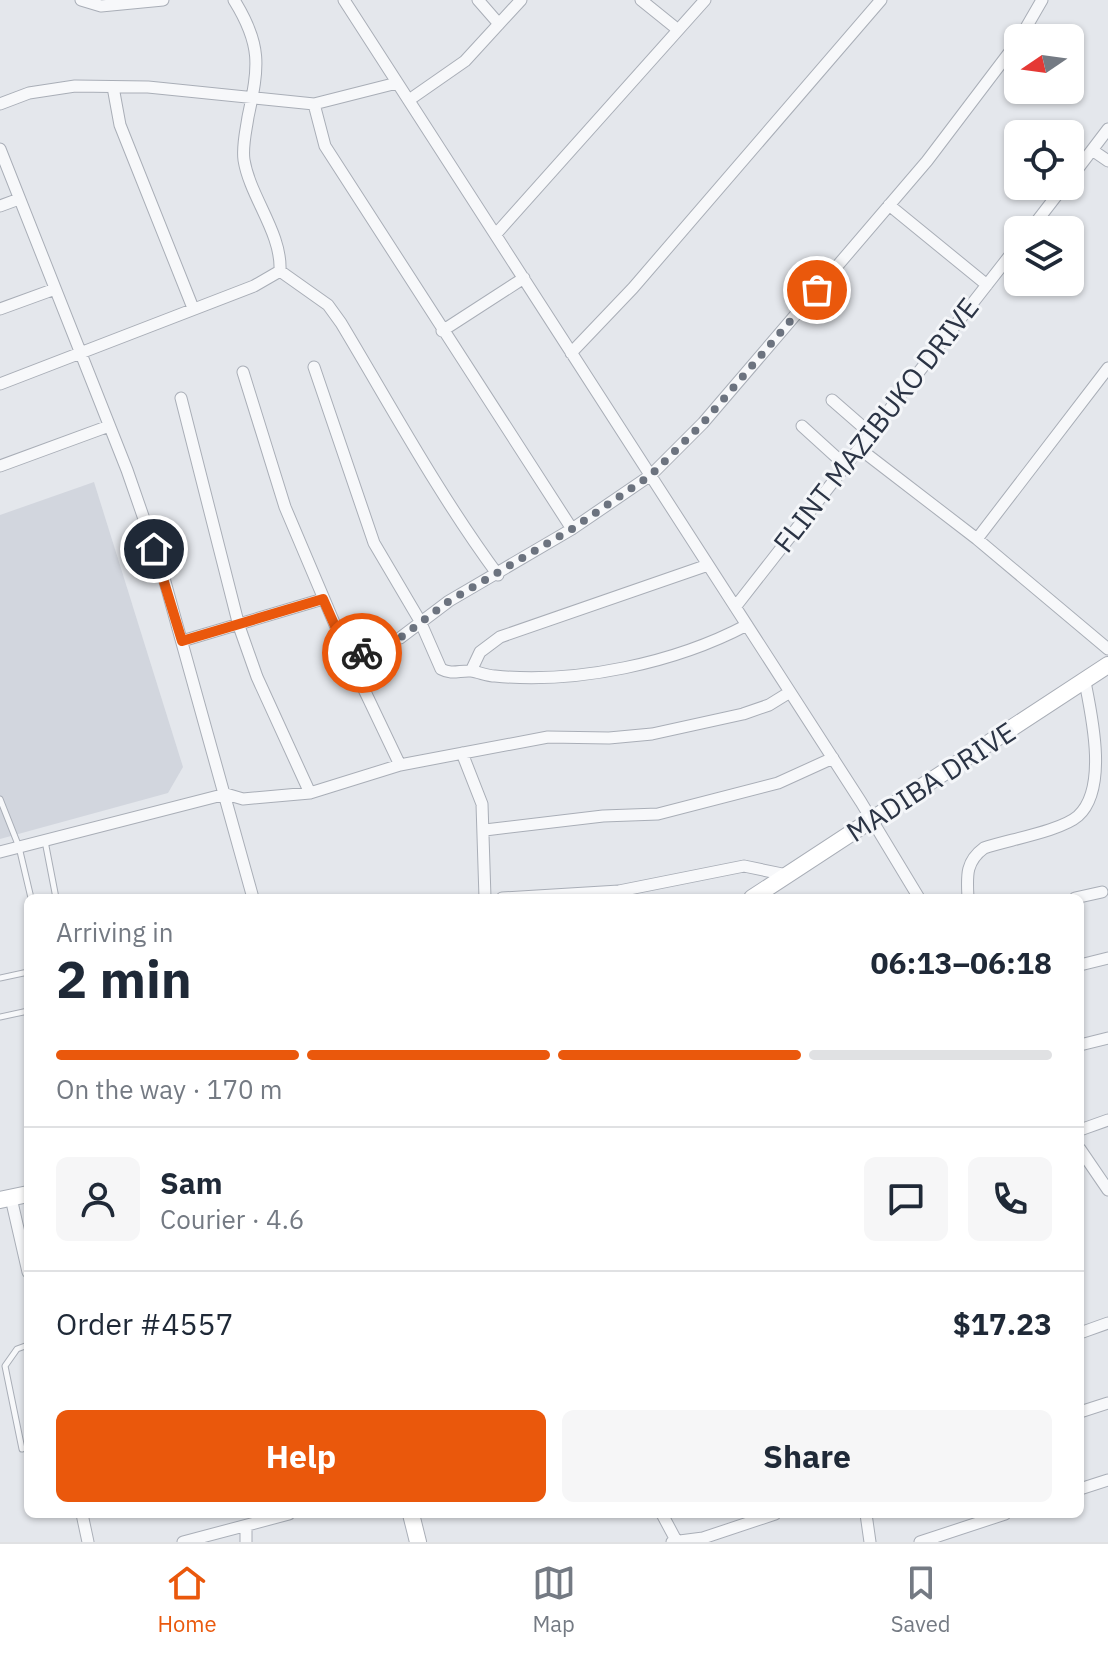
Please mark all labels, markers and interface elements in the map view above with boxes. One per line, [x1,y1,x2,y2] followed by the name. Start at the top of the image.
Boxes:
[1004,24,1084,104] north arrow
[1004,24,1084,296] map controls
[1004,120,1084,200] button: locate
[1004,216,1084,296] button: layers
[783,256,851,324] pin
[795,268,839,312] icon: bag
[765,290,987,560] street label: FLINT MAZIBUKO DRIVE
[120,515,188,583] pin
[132,527,176,571] icon: home
[322,613,402,693] courier
[340,631,384,675] icon: bike
[839,713,1022,850] street label: MADIBA DRIVE
[56,915,173,949] text: Arriving in
[871,943,1052,982] text: 06:13–06:18
[56,945,192,1012] text: 2 min
[56,1072,282,1106] text: On the way · 170 m
[56,1157,140,1241] button: person
[864,1157,948,1241] button: chat
[968,1157,1052,1241] button: phone
[160,1163,223,1202] text: Sam
[160,1202,304,1236] text: Courier · 4.6
[56,1304,233,1343] text: Order #4557
[953,1304,1052,1343] text: $17.23
[56,1410,546,1502] button: Help
[562,1410,1052,1502] button: Share
[157,1561,217,1638] tab: Home
[532,1561,576,1638] tab: Map
[891,1561,950,1638] tab: Saved

